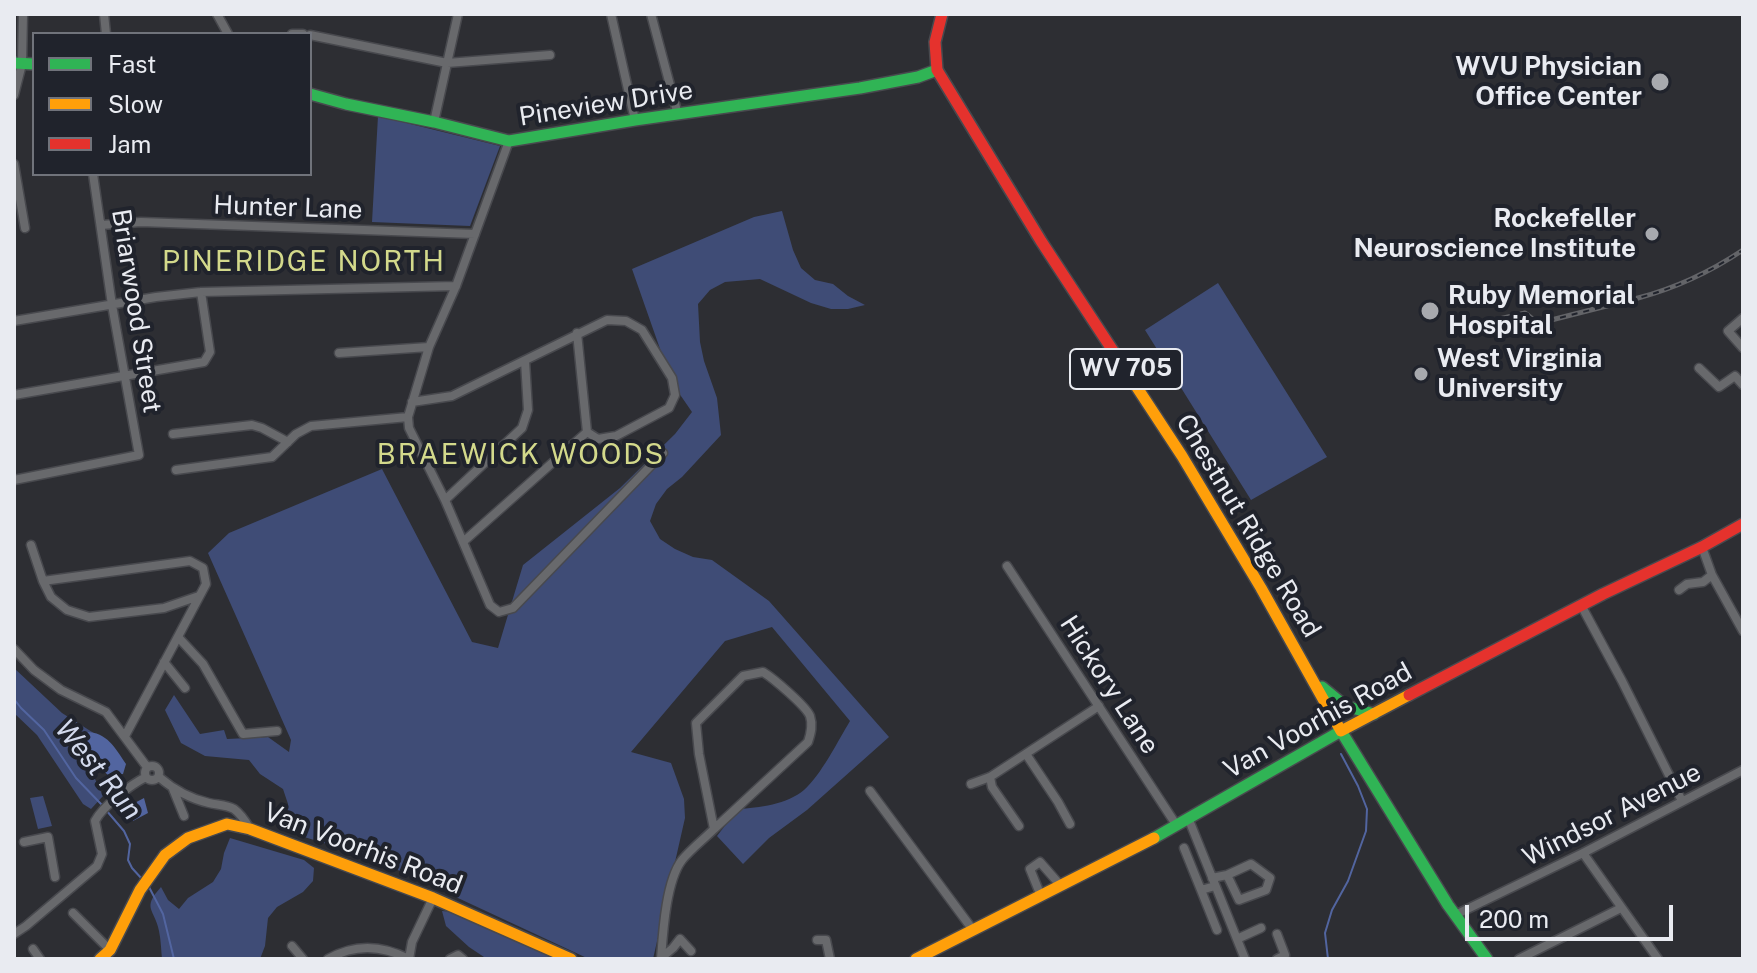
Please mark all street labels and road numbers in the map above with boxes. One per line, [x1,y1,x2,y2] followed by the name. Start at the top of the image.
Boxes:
[517,75,695,133] street label: Pineview Drive
[213,190,363,226] street label: Hunter Lane
[104,207,168,415] street label: Briarwood Street
[1070,349,1182,389] road number: WV 705
[1169,409,1327,643] street label: Chestnut Ridge Road
[1053,610,1165,760] street label: Hickory Lane
[1218,656,1418,786] street label: Van Voorhis Road
[1518,757,1706,873] street label: Windsor Avenue
[259,797,467,901] street label: Van Voorhis Road

